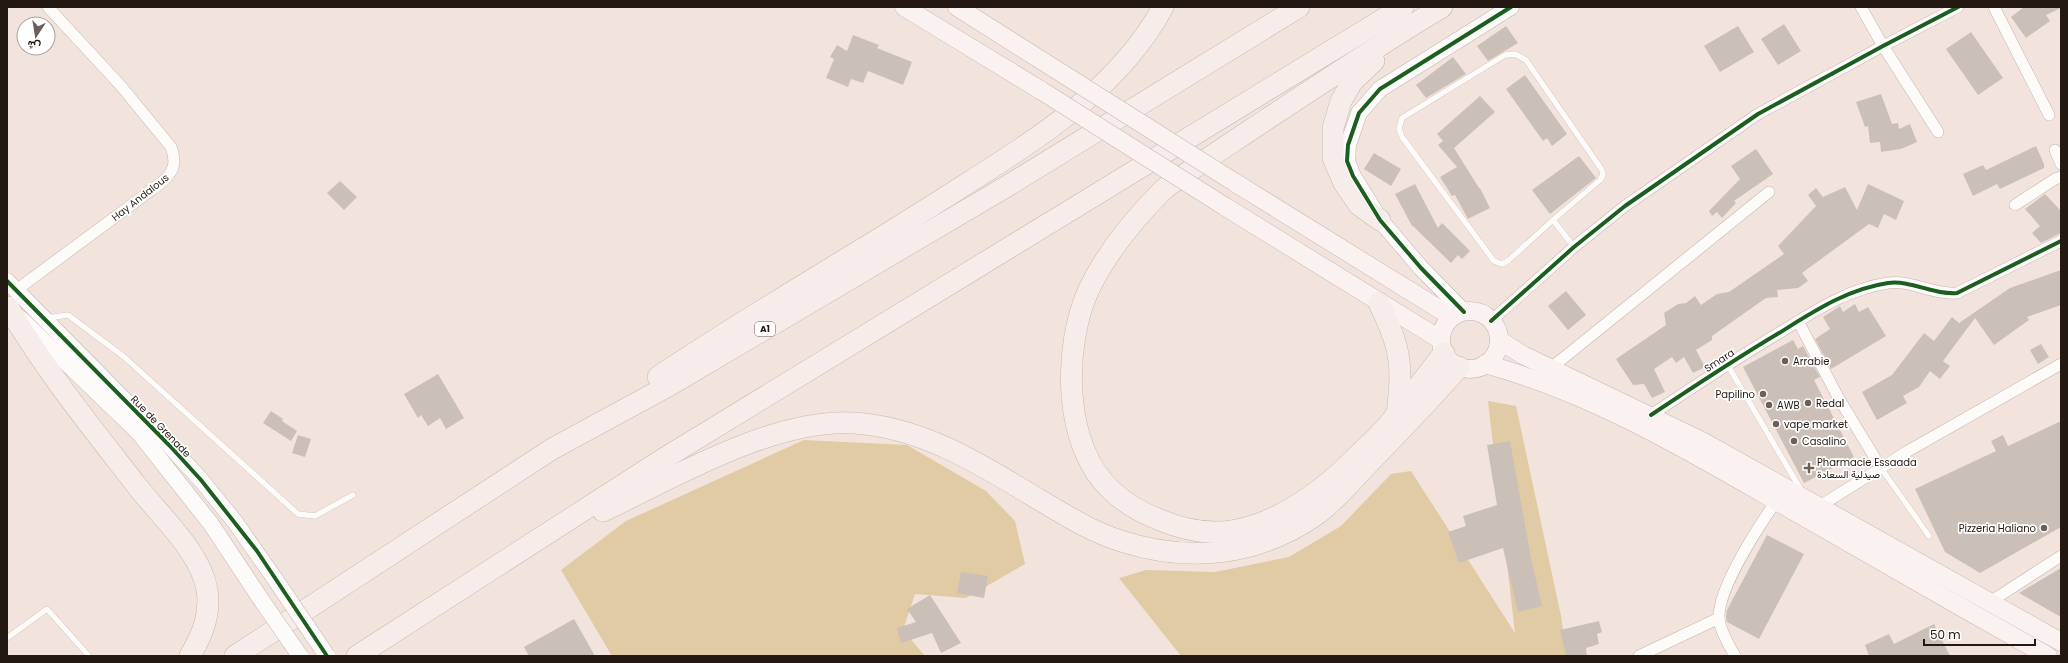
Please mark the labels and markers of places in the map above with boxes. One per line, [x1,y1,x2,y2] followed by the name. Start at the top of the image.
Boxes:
[1793,354,1829,369] place label: Arrabie
[1780,356,1790,366] marker: Arrabie
[1716,387,1755,402] place label: Papilino
[1758,389,1768,399] marker: Papilino
[1816,396,1844,411] place label: Redal
[1777,398,1800,413] place label: AWB
[1803,398,1813,408] marker: Redal
[1764,400,1774,410] marker: AWB
[1784,417,1848,432] place label: vape market
[1771,419,1781,429] marker: vape market
[1802,434,1846,449] place label: Casalino
[1789,436,1799,446] marker: Casalino
[1817,455,1917,482] place label: Pharmacie Essaada صيدلية السعادة
[1804,463,1814,473] marker: Pharmacie Essaada صيدلية السعادة
[1959,521,2036,536] place label: Pizzeria Haliano
[2039,523,2049,533] marker: Pizzeria Haliano

